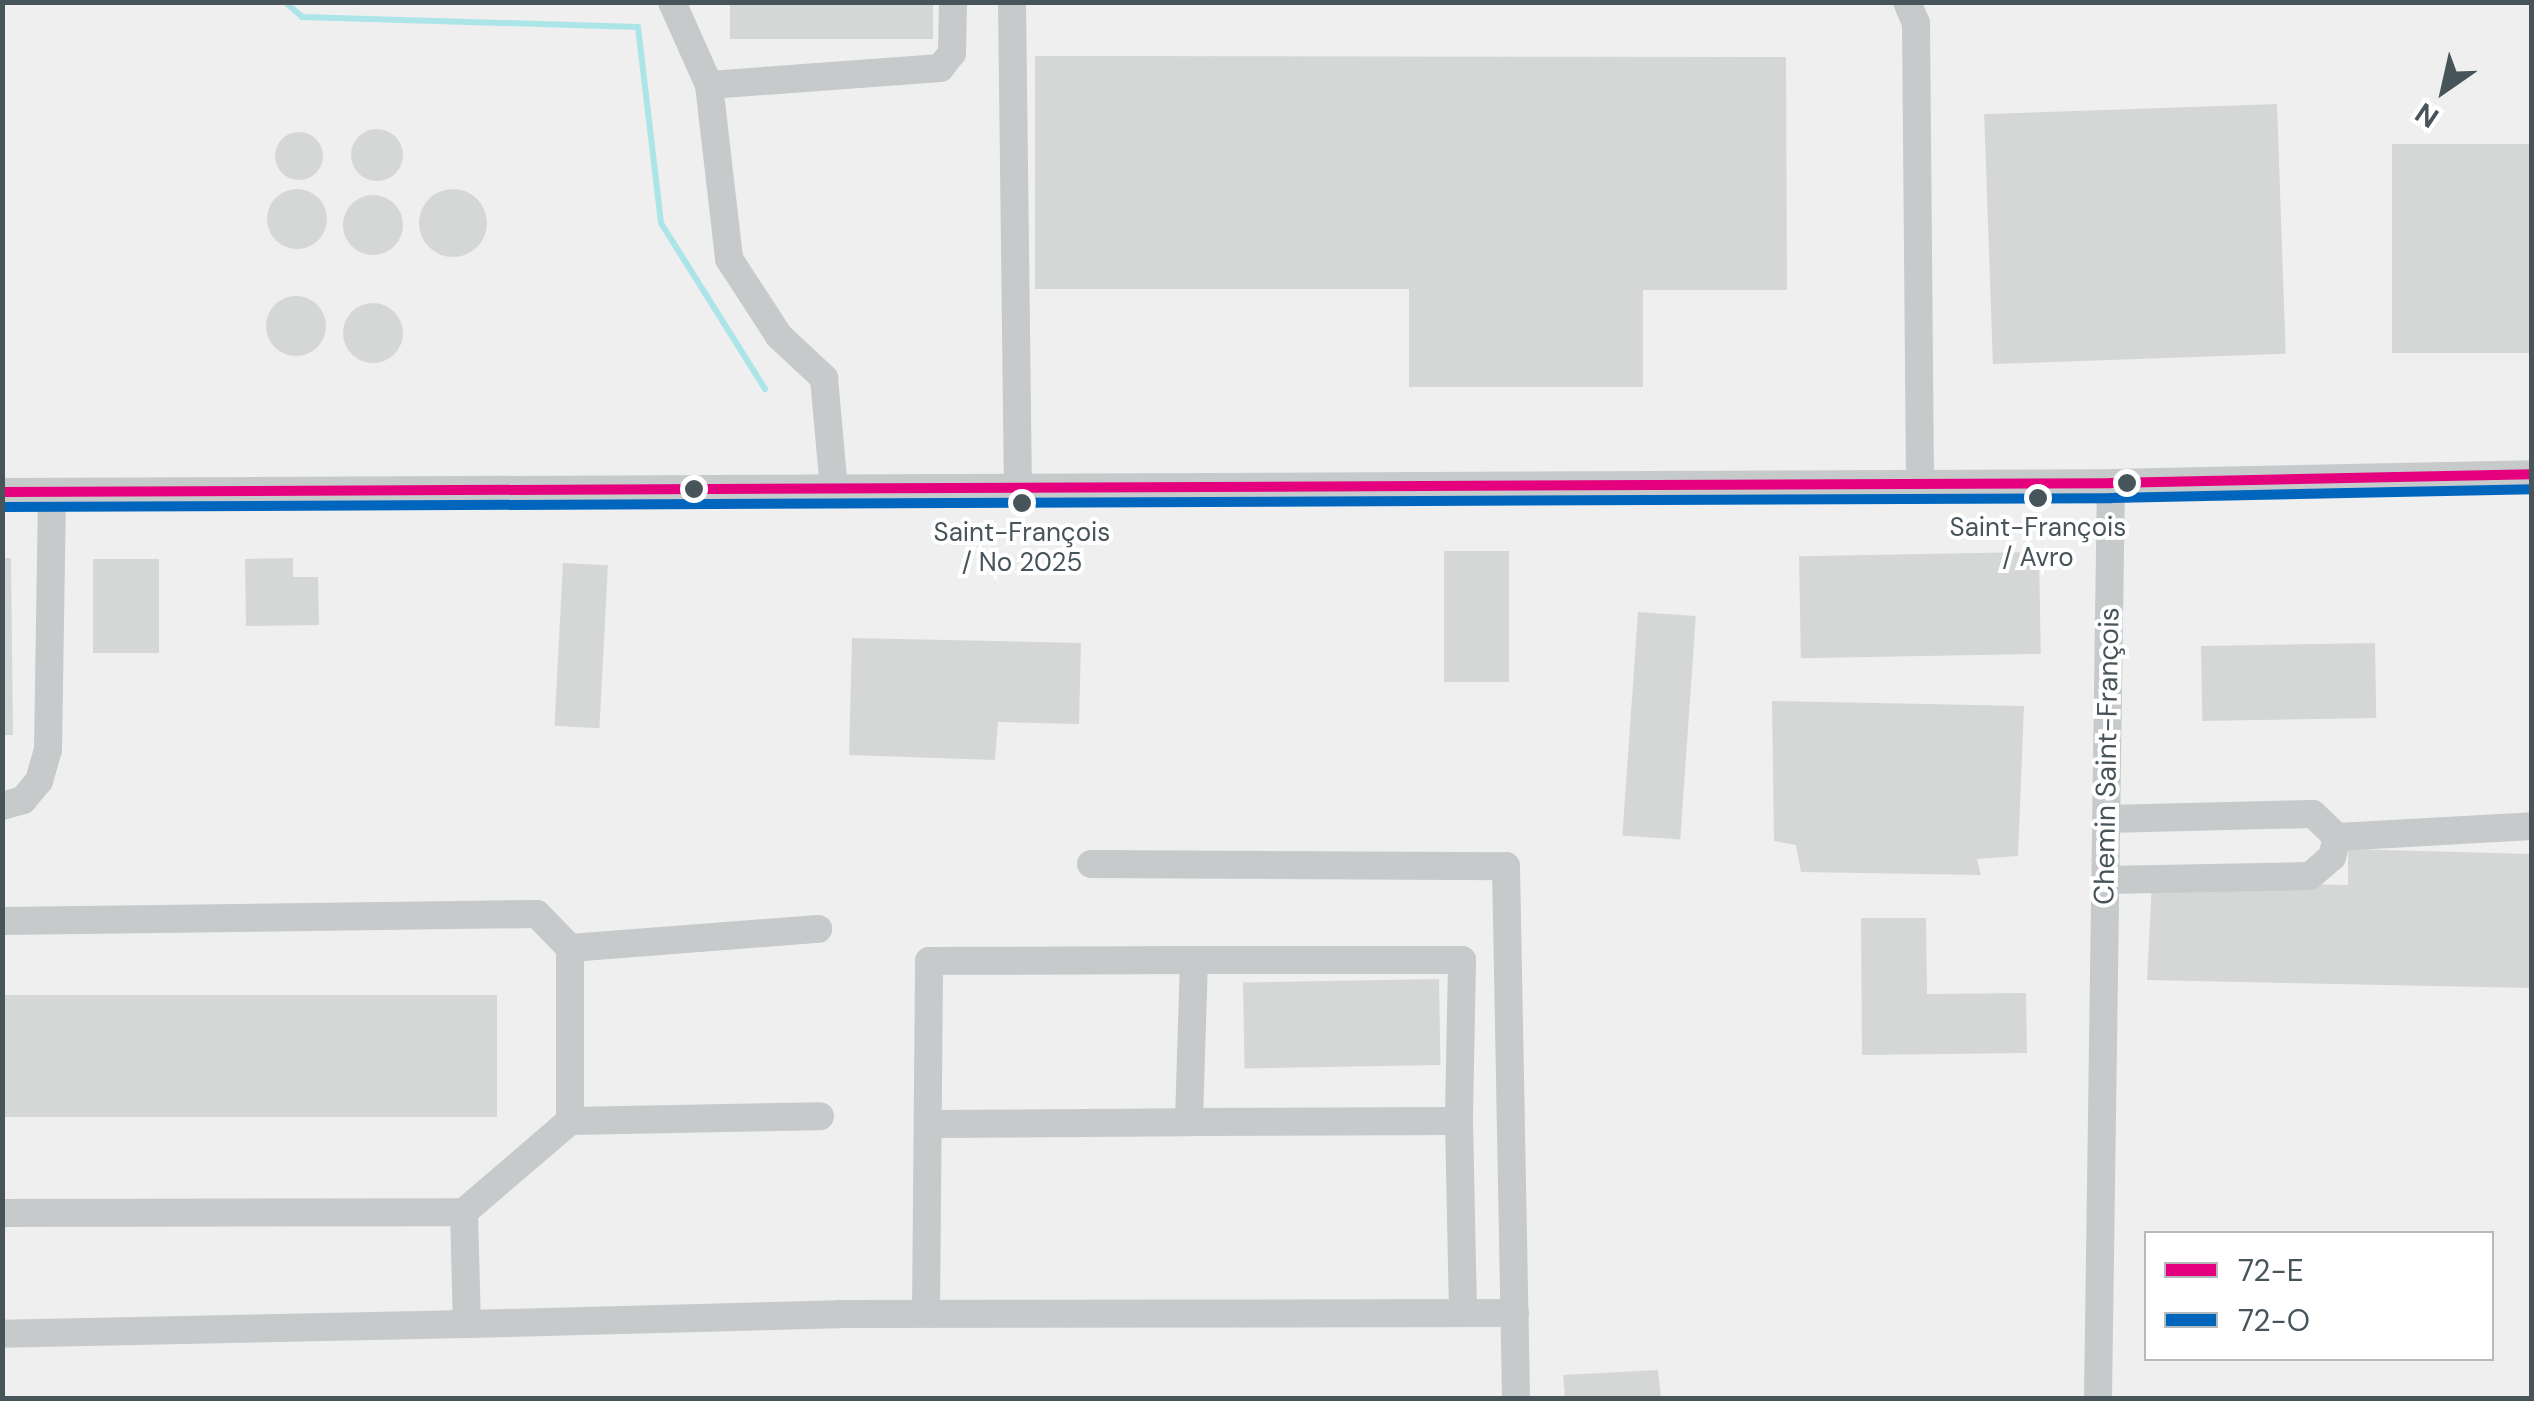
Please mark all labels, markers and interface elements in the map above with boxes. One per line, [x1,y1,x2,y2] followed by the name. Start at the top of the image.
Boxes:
[2394,40,2494,140] north arrow
[2408,94,2446,136] text: N
[2117,473,2137,493] unlabelled marker
[684,479,704,499] unlabelled marker
[2028,488,2048,508] marker: Saint-François / Avro
[1012,493,1032,513] marker: Saint-François / No 2025
[1950,512,2126,574] place label: Saint-François / Avro
[934,517,1110,578] place label: Saint-François / No 2025
[2088,607,2126,905] street label: Chemin Saint-François
[2144,1231,2494,1361] legend
[2238,1251,2304,1290] text: 72-E
[2238,1301,2310,1340] text: 72-O

